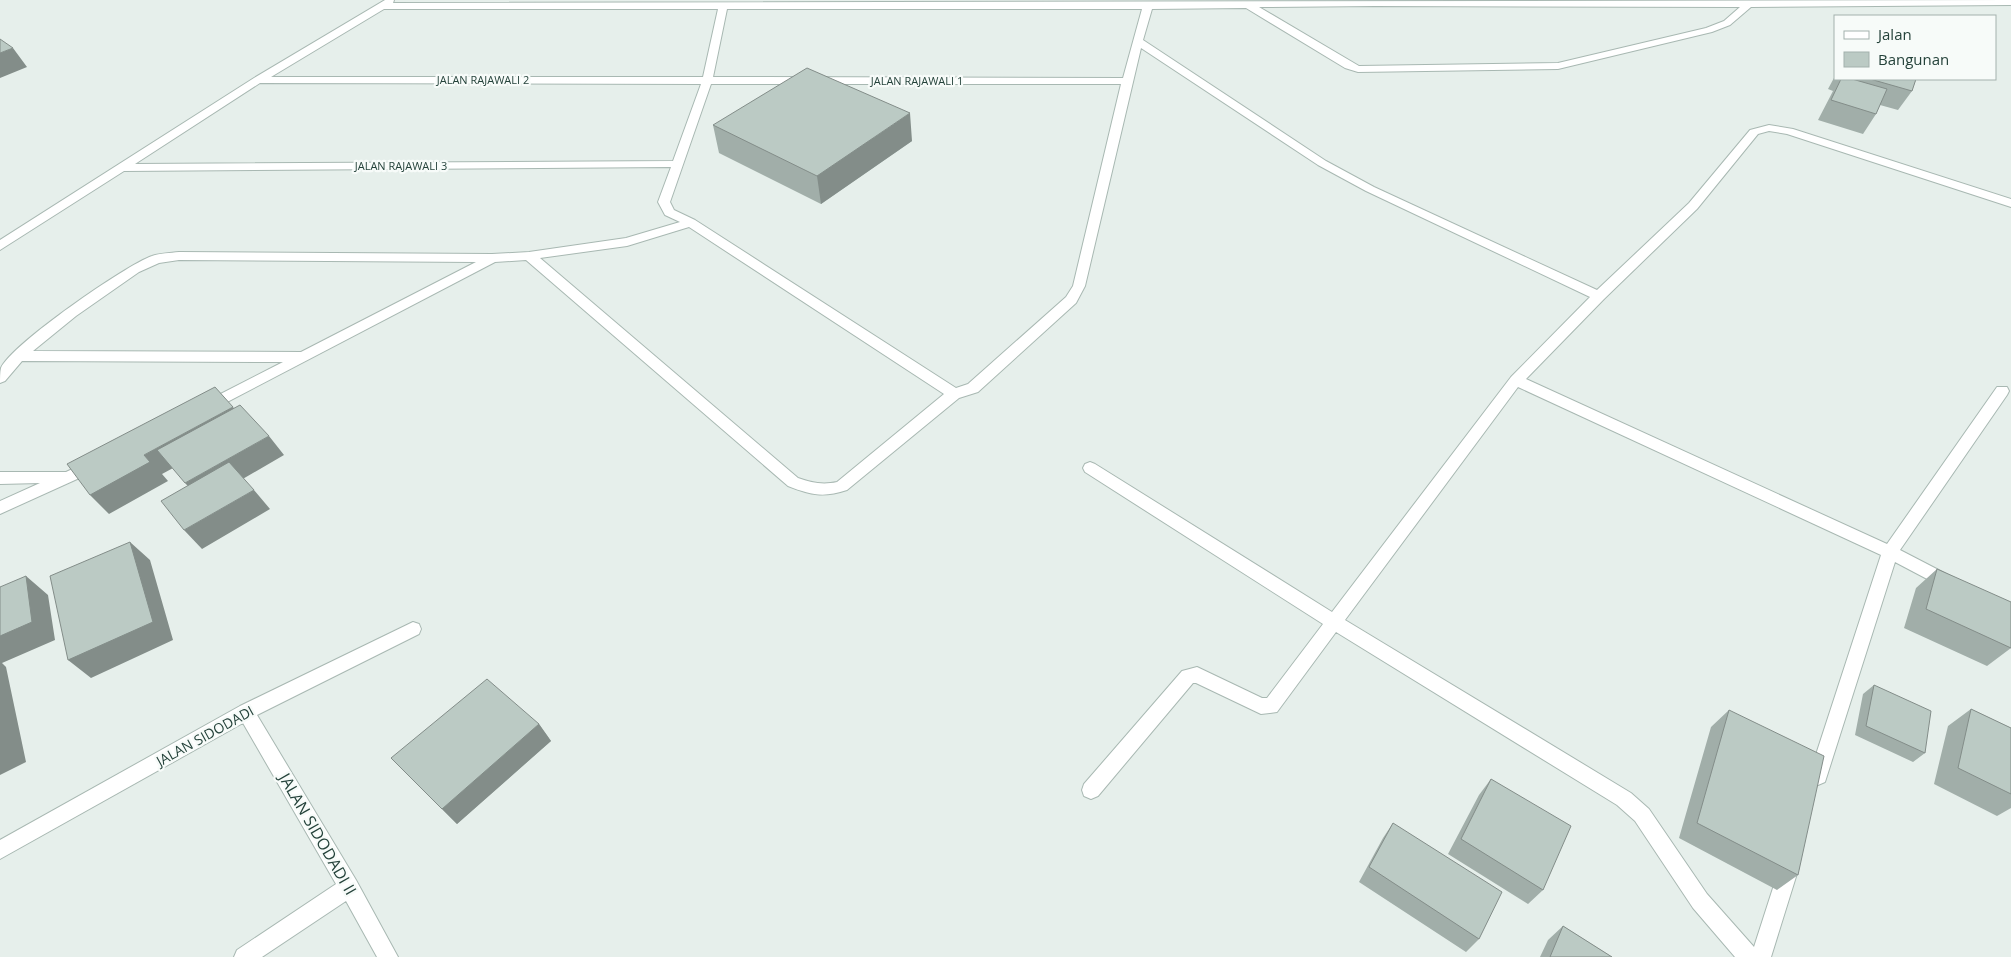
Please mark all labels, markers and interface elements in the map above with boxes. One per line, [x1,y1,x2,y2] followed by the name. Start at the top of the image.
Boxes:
[1834,15,1996,80] legend
[1876,24,1912,44] text: Jalan
[1878,49,1949,69] text: Bangunan
[436,72,529,87] street label: JALAN RAJAWALI 2
[870,73,963,88] street label: JALAN RAJAWALI 1
[354,158,447,173] street label: JALAN RAJAWALI 3
[151,701,257,771] street label: JALAN SIDODADI
[273,767,362,899] street label: JALAN SIDODADI II

